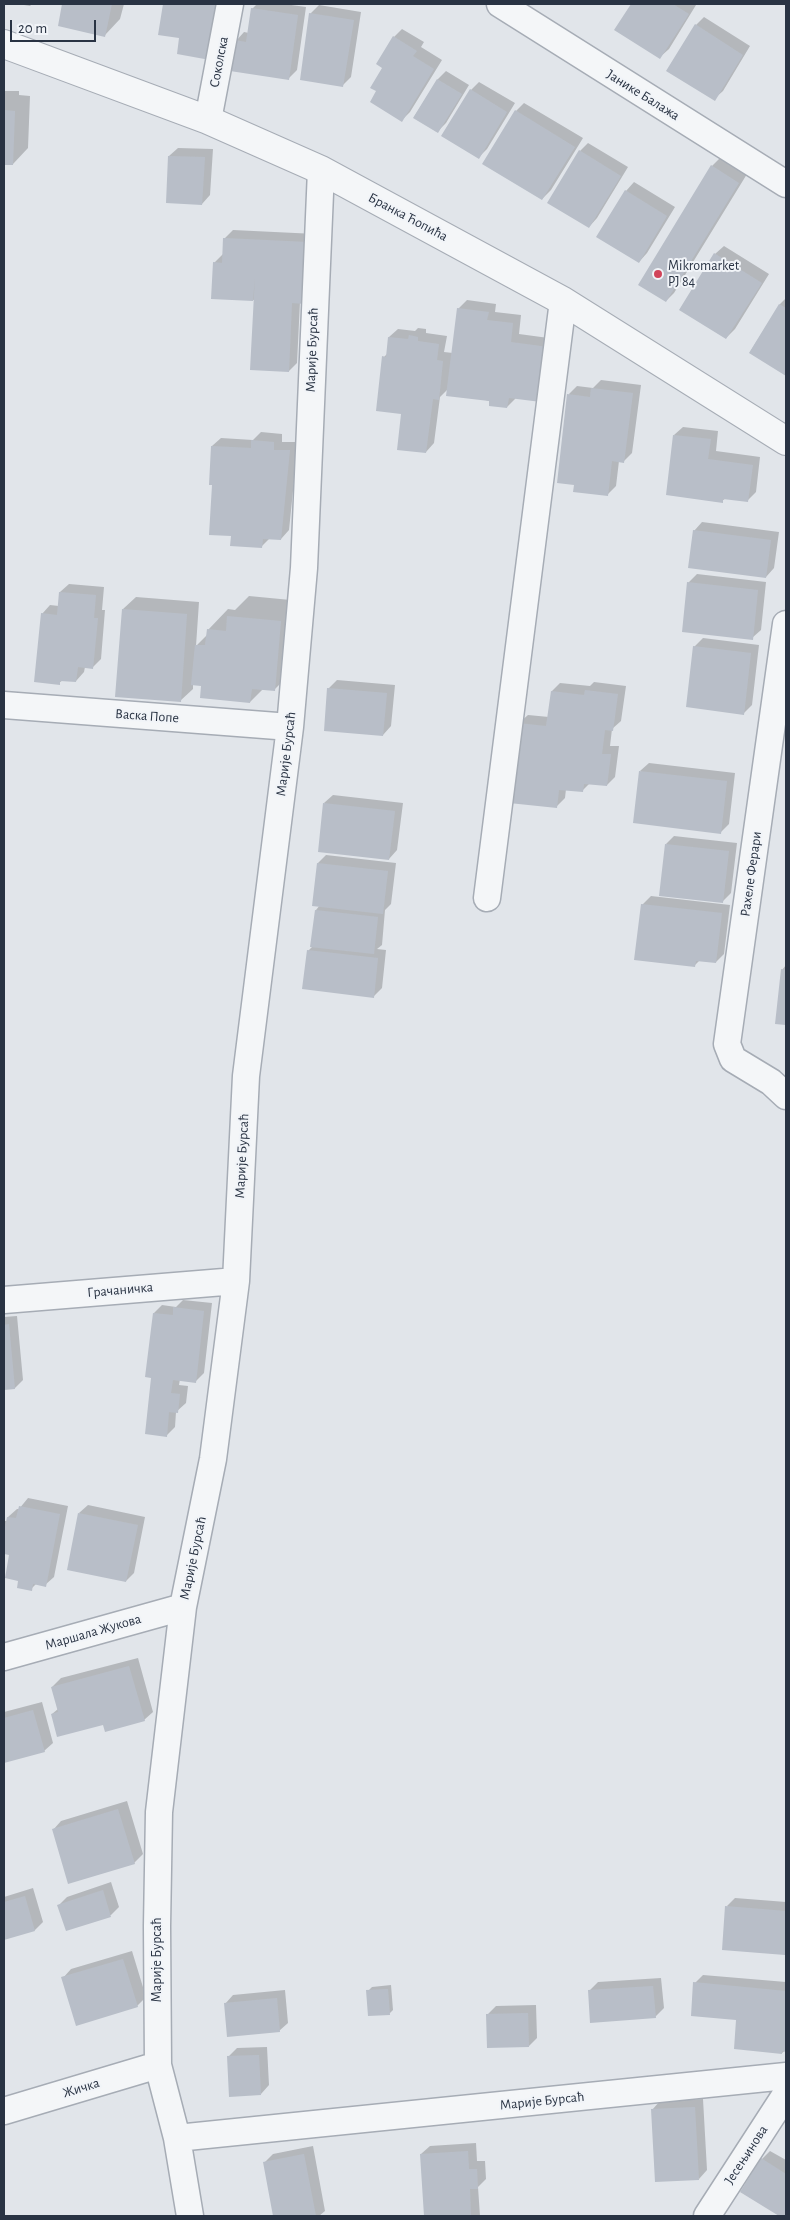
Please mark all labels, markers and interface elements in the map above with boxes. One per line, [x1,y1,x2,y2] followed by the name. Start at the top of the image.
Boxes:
[12,10,99,42] scale bar
[18,21,47,36] text: 20 m
[206,35,232,89] street label: Соколска
[603,66,683,124] street label: Јанике Балажа
[365,189,451,245] street label: Бранка Ћопића
[668,258,739,290] place label: Mikromarket PJ 84
[652,268,664,280] marker: Mikromarket PJ 84
[302,307,322,393] street label: Марије Бурсаћ
[114,705,180,727] street label: Васка Попе
[272,711,300,797] street label: Марије Бурсаћ
[737,830,765,918] street label: Рахеле Ферари
[231,1113,253,1199] street label: Марије Бурсаћ
[86,1279,154,1301] street label: Грачаничка
[176,1515,210,1601] street label: Марије Бурсаћ
[43,1610,143,1654] street label: Маршала Жукова
[149,1918,165,2002] street label: Марије Бурсаћ
[61,2074,101,2102] street label: Жичка
[499,2088,585,2114] street label: Марије Бурсаћ
[721,2122,771,2188] street label: Јесењинова

